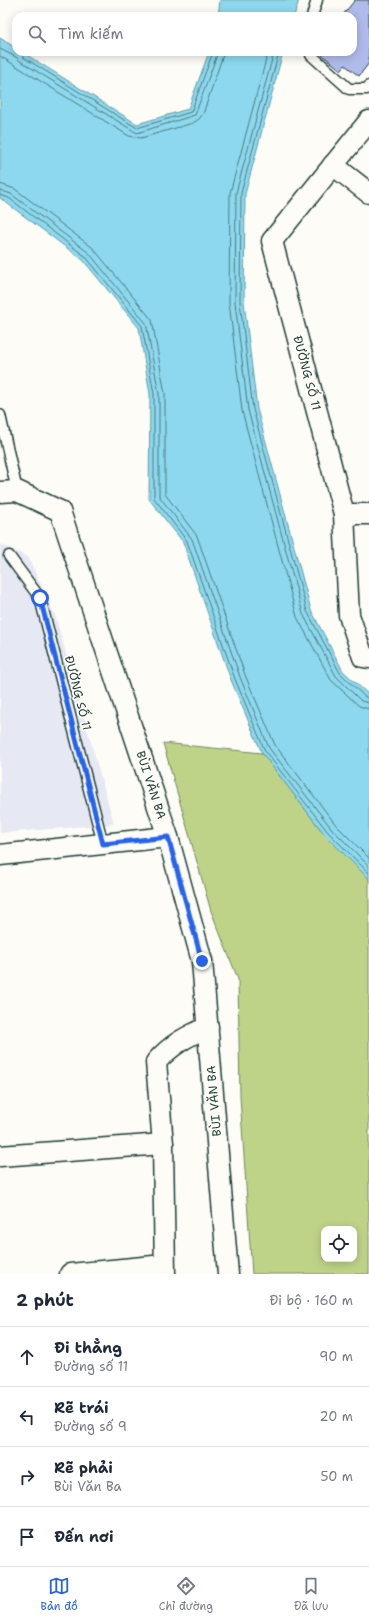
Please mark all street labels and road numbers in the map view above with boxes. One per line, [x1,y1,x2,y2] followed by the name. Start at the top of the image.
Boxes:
[289,334,326,412] street label: ĐƯỜNG SỐ 11
[61,654,96,732] street label: ĐƯỜNG SỐ 11
[132,749,170,822] street label: BÙI VĂN BA
[203,1065,225,1137] street label: BÙI VĂN BA

